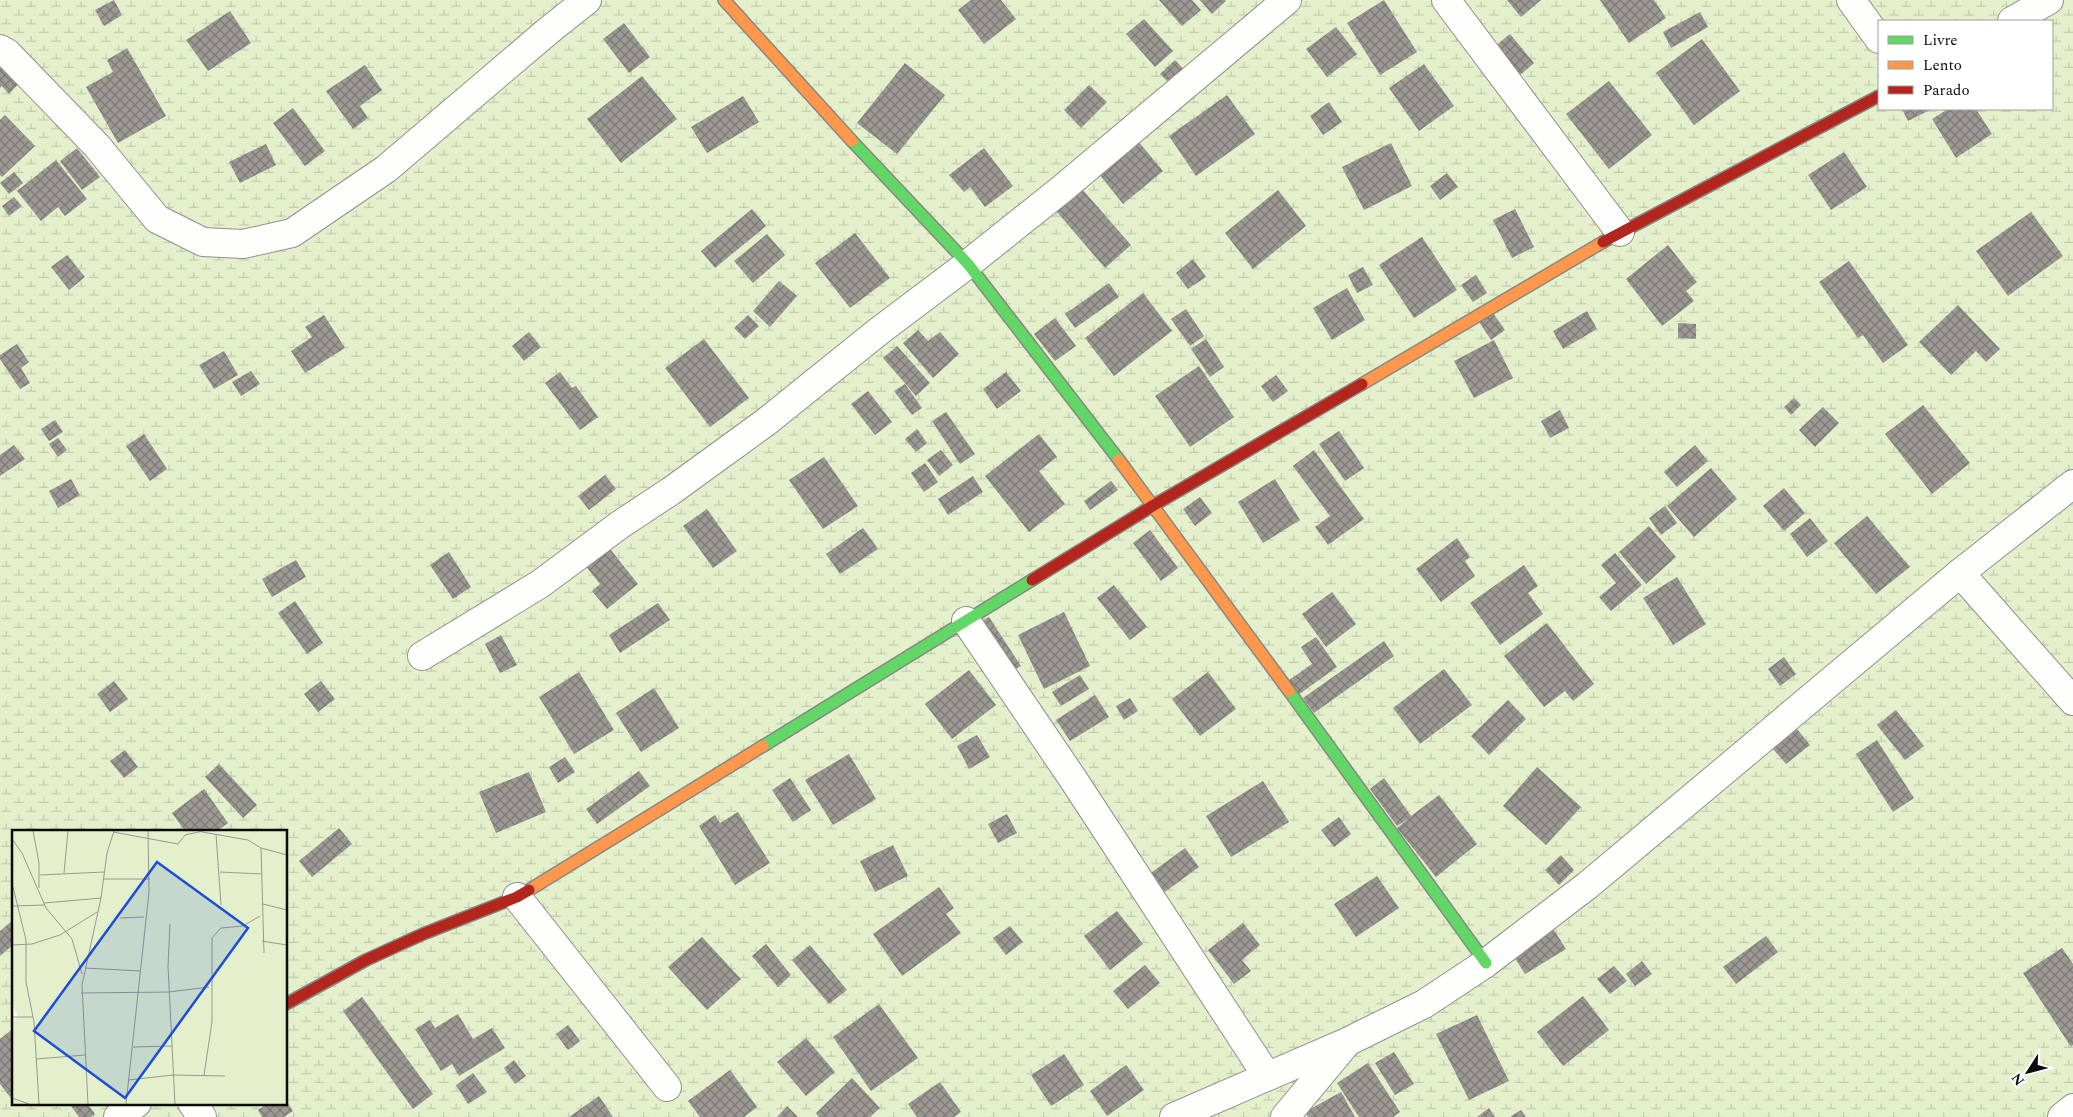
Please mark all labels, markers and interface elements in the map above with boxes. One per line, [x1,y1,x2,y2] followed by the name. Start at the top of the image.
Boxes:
[1878,20,2053,110] legend
[1923,29,1958,52] text: Livre
[1923,54,1962,77] text: Lento
[1923,79,1970,102] text: Parado
[12,830,288,1104] inset map
[2003,1047,2053,1097] north arrow
[2006,1069,2030,1090] text: N

